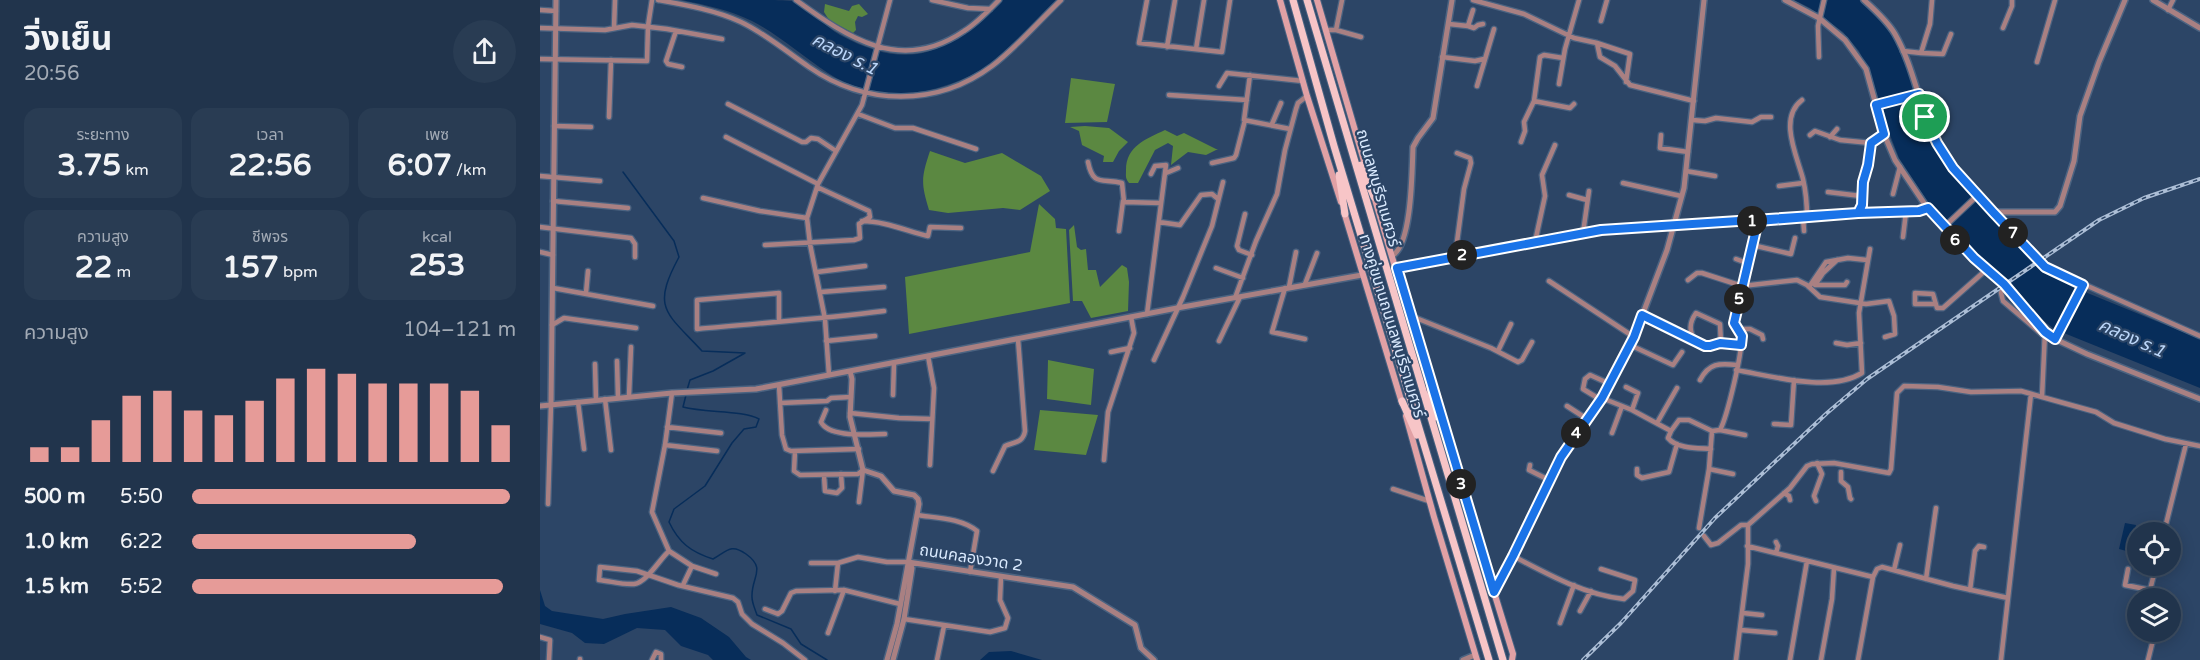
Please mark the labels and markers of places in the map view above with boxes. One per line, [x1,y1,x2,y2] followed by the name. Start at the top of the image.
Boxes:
[1899,91,1950,142] pin
[1737,206,1767,236] pin: 1
[1998,218,2028,248] pin: 7
[1940,225,1970,255] pin: 6
[1447,240,1477,270] pin: 2
[1724,284,1754,314] pin: 5
[1561,418,1591,448] pin: 4
[1446,469,1476,499] pin: 3

